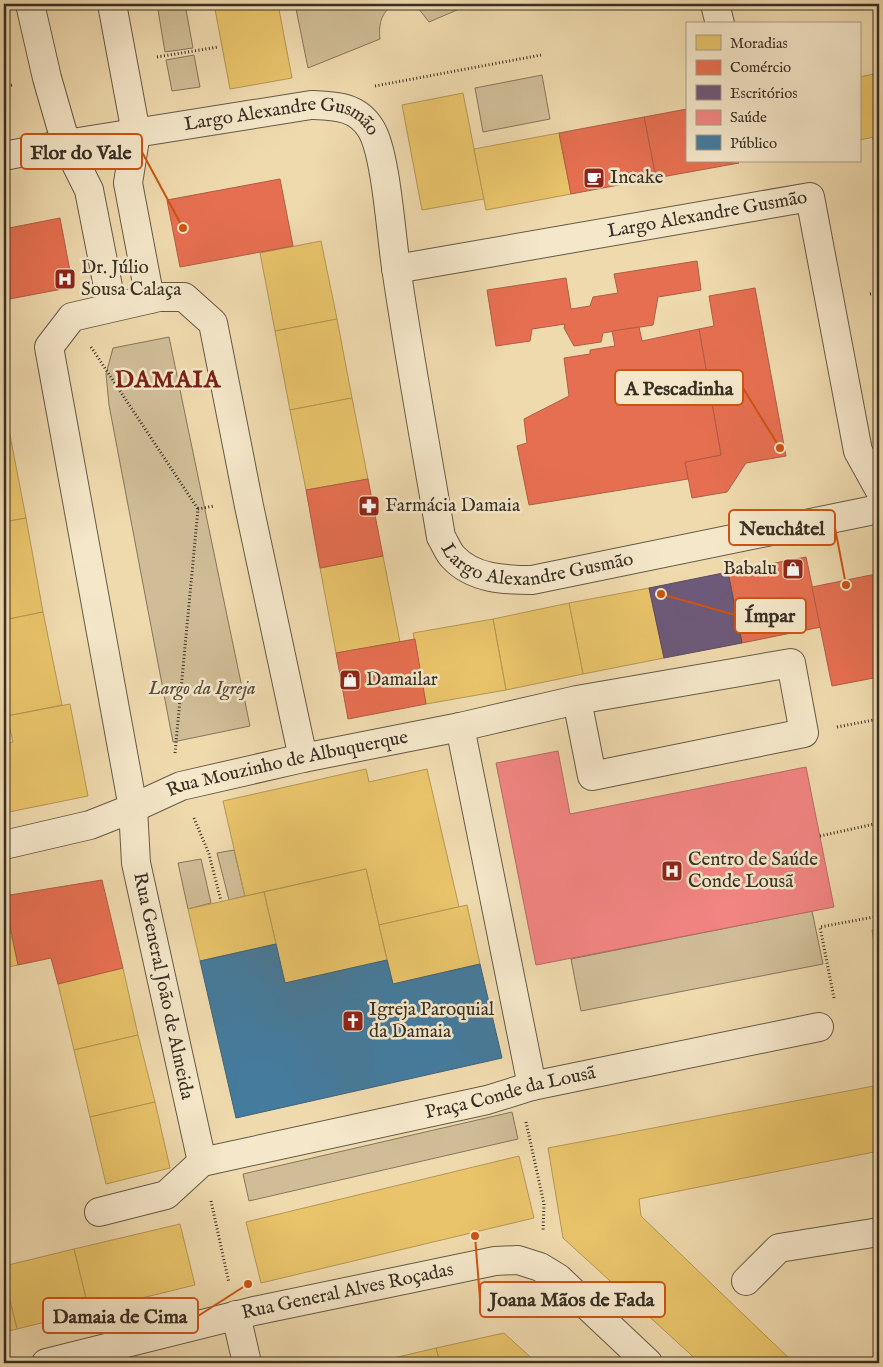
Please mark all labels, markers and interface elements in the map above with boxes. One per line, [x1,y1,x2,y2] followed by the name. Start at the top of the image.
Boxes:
[686,22,860,162] legend
[730,34,788,53] text: Moradias
[730,58,791,77] text: Comércio
[730,84,798,103] text: Escritórios
[182,93,384,140] street label: Largo Alexandre Gusmão
[730,108,767,127] text: Saúde
[21,134,142,169] callout: Flor do Vale
[730,134,777,153] text: Público
[30,141,132,166] text: Flor do Vale
[582,166,606,190] cafe icon: Incake
[610,166,664,190] place label: Incake
[606,186,809,244] street label: Largo Alexandre Gusmão
[81,256,182,302] place label: Dr. Júlio Sousa Calaça
[53,267,77,291] hospital icon: Dr. Júlio Sousa Calaça
[115,365,222,396] district label: DAMAIA
[615,370,743,405] callout: A Pescadinha
[624,377,734,402] text: A Pescadinha
[357,494,381,518] pharmacy icon: Farmácia Damaia
[385,494,521,518] place label: Farmácia Damaia
[729,510,835,545] callout: Neuchâtel
[738,517,825,542] text: Neuchâtel
[435,539,636,592] street label: Largo Alexandre Gusmão
[723,557,777,581] place label: Babalu
[781,557,805,581] shop icon: Babalu
[735,598,806,633] callout: Ímpar
[745,604,796,629] text: Ímpar
[338,668,362,692] shop icon: Damailar
[366,668,438,692] place label: Damailar
[147,677,256,701] park label: Largo da Igreja
[163,725,410,803] street label: Rua Mouzinho de Albuquerque
[688,848,818,894] place label: Centro de Saúde Conde Lousã
[660,859,684,883] hospital icon: Centro de Saúde Conde Lousã
[127,870,199,1103] street label: Rua General João de Almeida
[369,998,495,1044] place label: Igreja Paroquial da Damaia
[341,1009,365,1033] church icon: Igreja Paroquial da Damaia
[423,1061,598,1125] street label: Praça Conde da Lousã
[239,1258,456,1326] street label: Rua General Alves Roçadas
[480,1282,665,1317] callout: Joana Mãos de Fada
[487,1288,655,1313] text: Joana Mãos de Fada
[43,1298,198,1333] callout: Damaia de Cima
[52,1305,188,1330] text: Damaia de Cima

